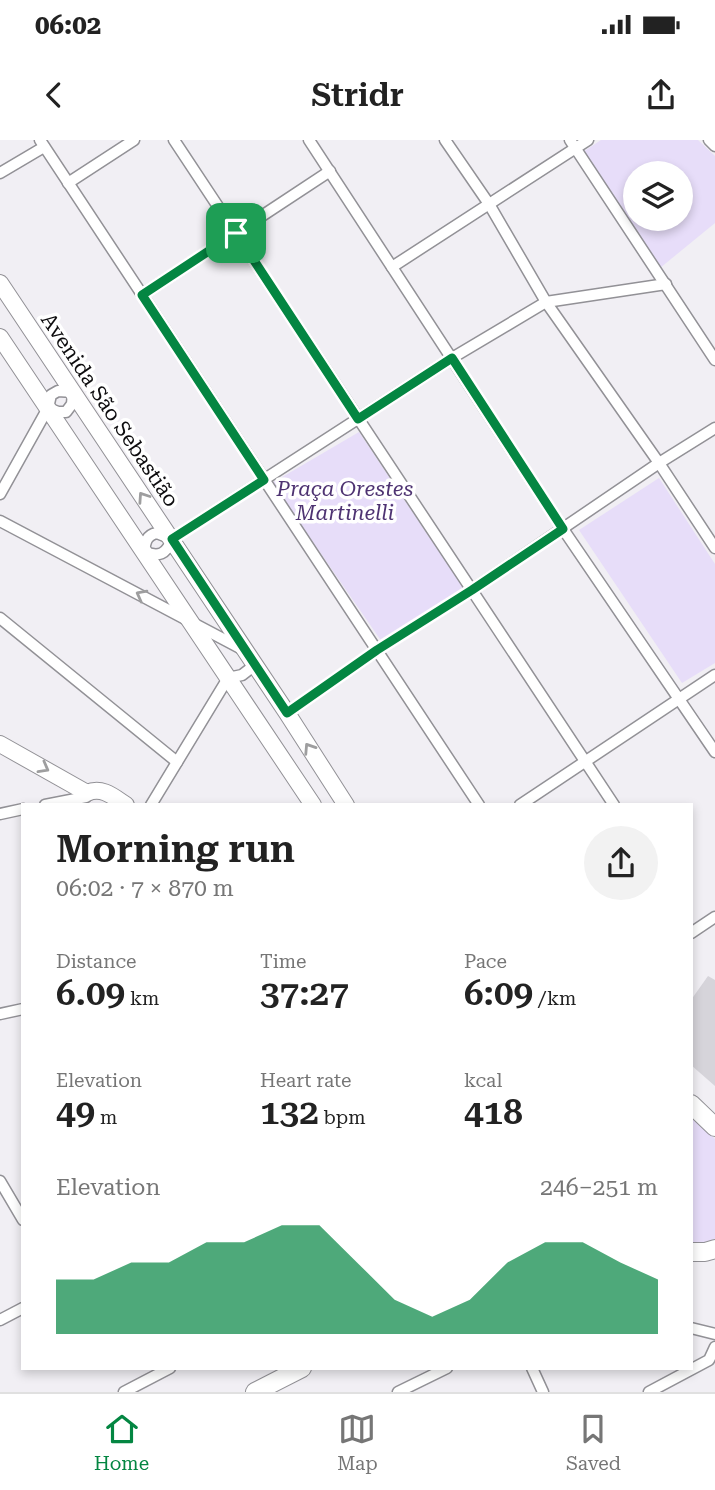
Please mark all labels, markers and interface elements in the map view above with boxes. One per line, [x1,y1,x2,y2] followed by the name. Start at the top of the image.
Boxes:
[35,10,101,40] text: 06:02
[35,76,73,114] icon: back
[311,76,404,114] text: Stridr
[642,76,680,114] icon: share
[623,161,693,231] map controls
[623,161,693,231] button: layers
[206,203,266,263] pin
[217,214,255,252] icon: arrive
[36,309,184,511] street label: Avenida São Sebastião
[276,477,414,525] park label: Praça Orestes Martinelli
[138,491,151,504] one-way arrow
[136,590,148,604] one-way arrow
[304,743,317,756] one-way arrow
[36,760,49,773] one-way arrow
[584,826,658,900] button: share
[56,827,295,871] text: Morning run
[56,875,234,902] text: 06:02 · 7 × 870 m
[56,950,136,973] text: Distance
[260,950,307,973] text: Time
[464,950,507,973] text: Pace
[56,973,125,1014] text: 6.09
[260,973,349,1014] text: 37:27
[464,973,533,1014] text: 6:09
[125,987,159,1010] text: km
[533,987,576,1010] text: /km
[56,1069,142,1092] text: Elevation
[260,1069,351,1092] text: Heart rate
[464,1069,502,1092] text: kcal
[56,1092,95,1133] text: 49
[260,1092,319,1133] text: 132
[464,1092,523,1133] text: 418
[95,1106,117,1129] text: m
[319,1106,366,1129] text: bpm
[56,1174,160,1201] text: Elevation
[540,1174,658,1201] text: 246–251 m
[94,1410,149,1475] tab: Home
[337,1410,378,1475] tab: Map
[566,1410,621,1475] tab: Saved

